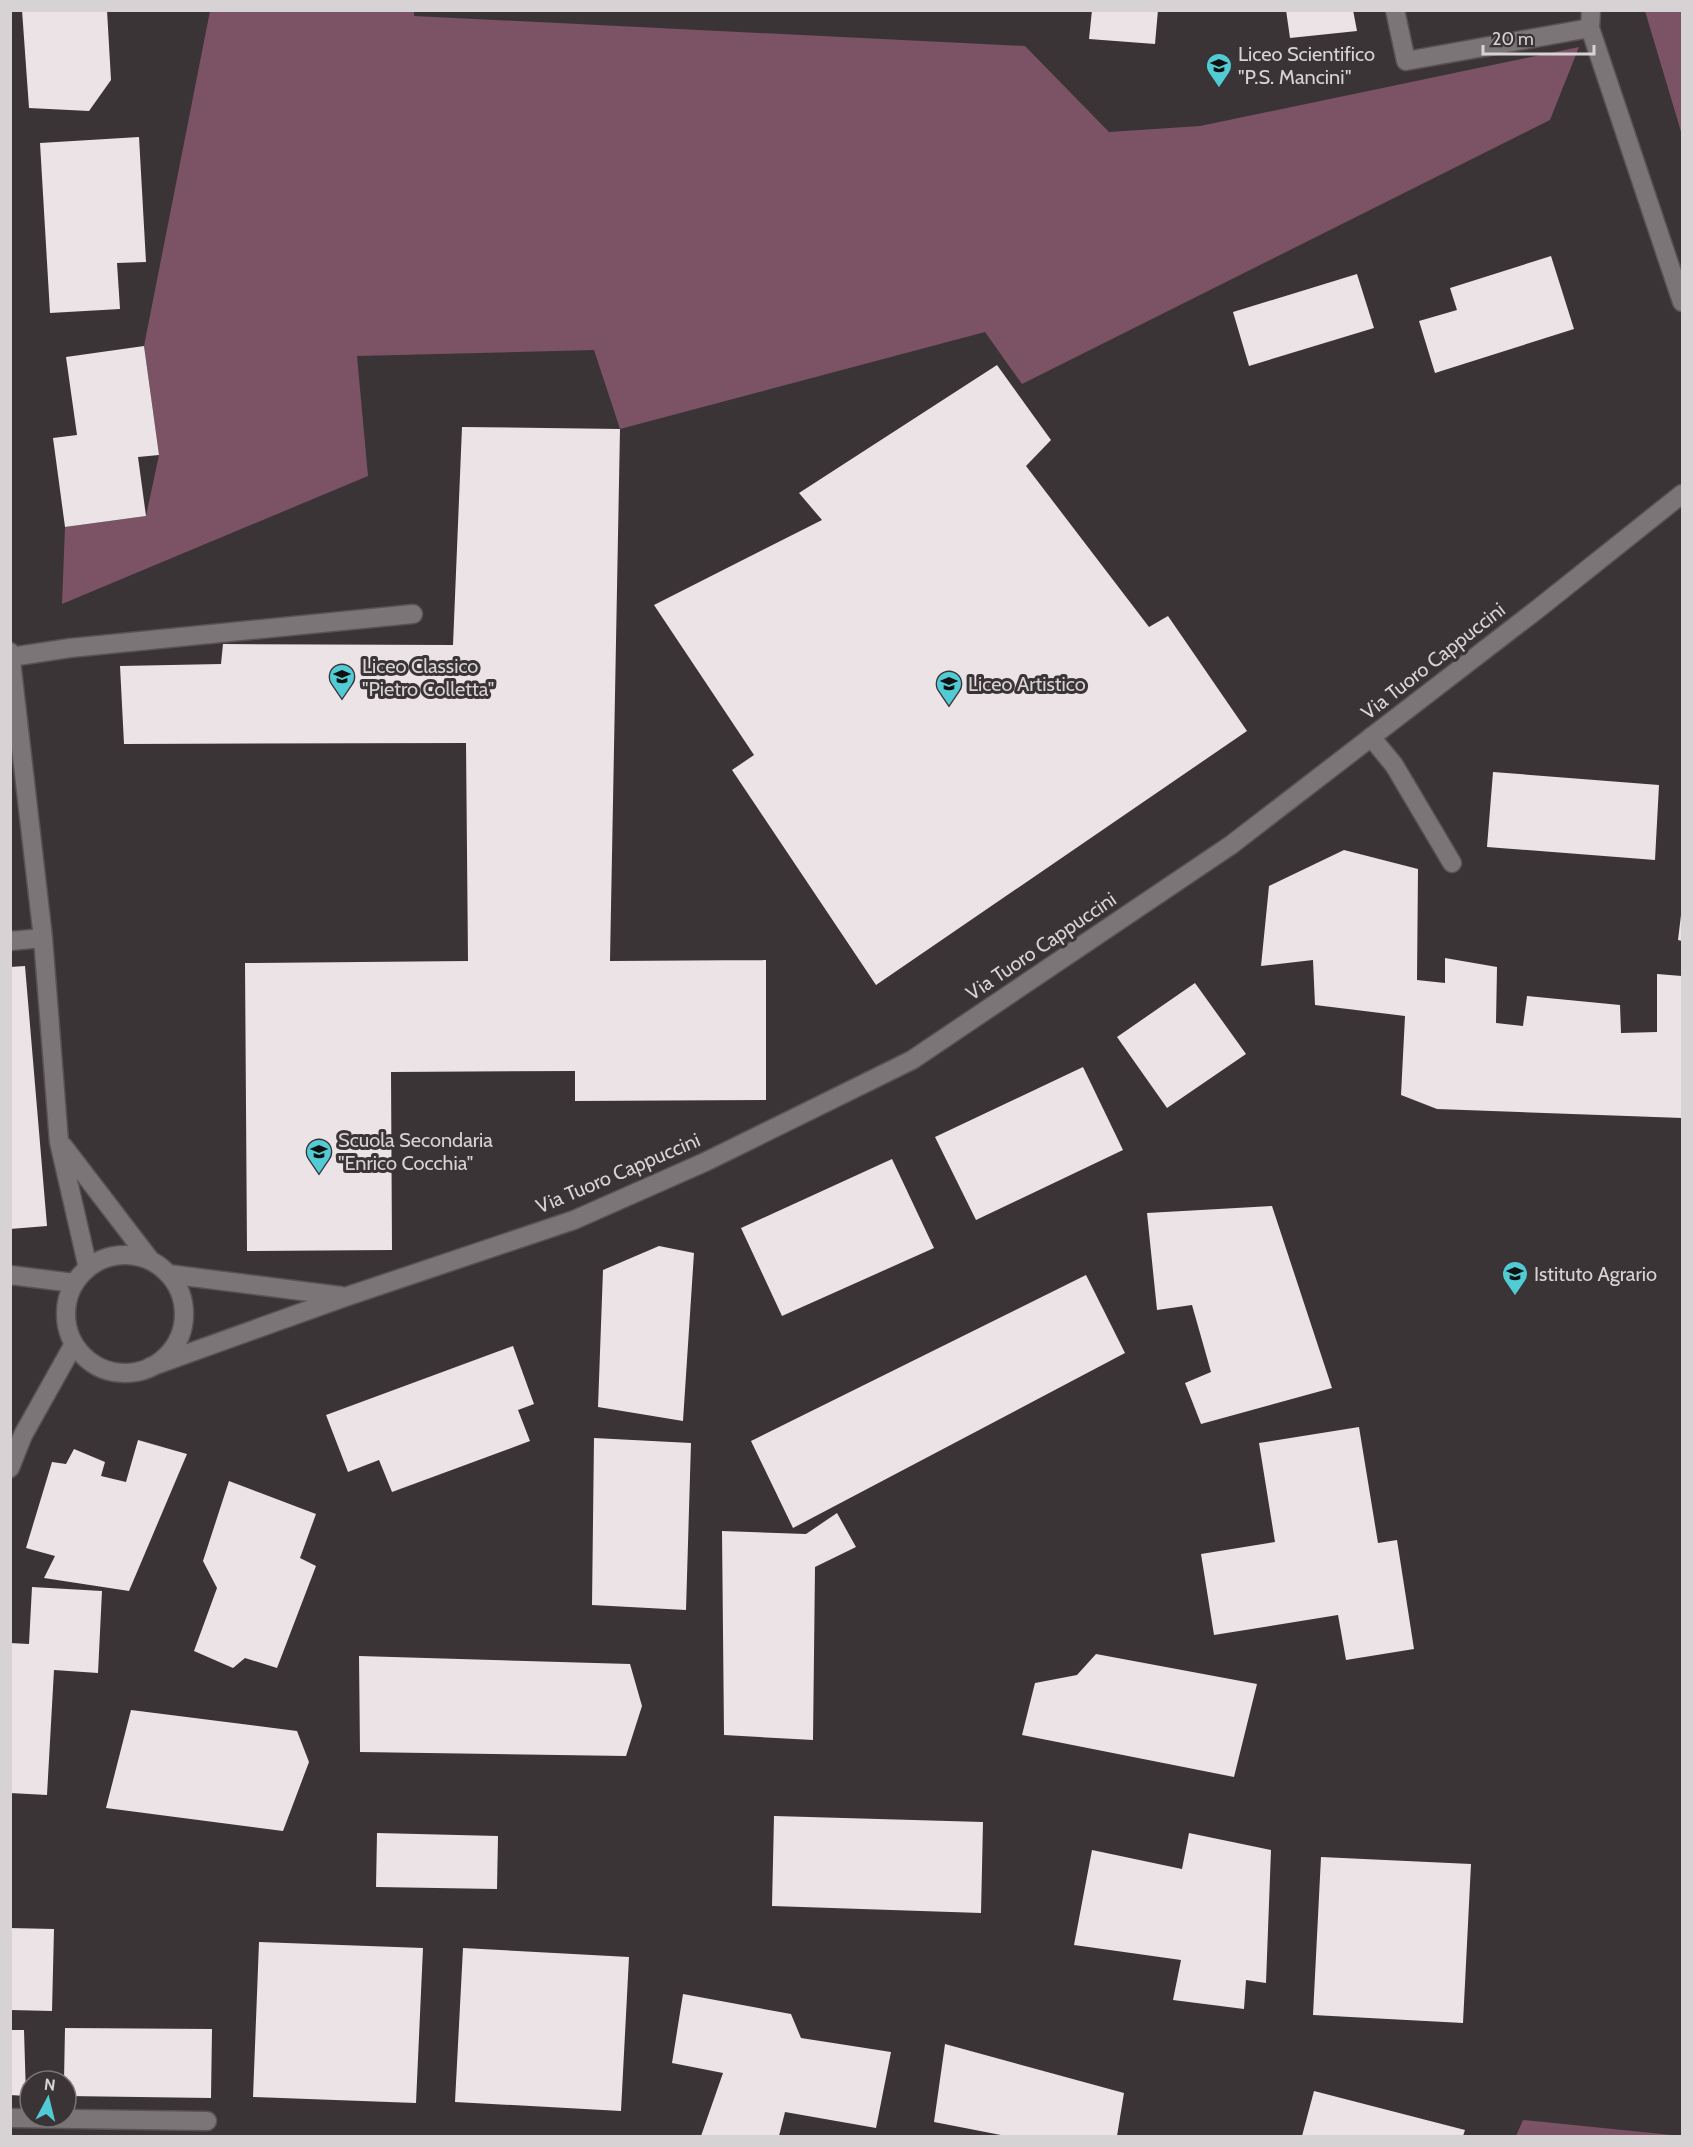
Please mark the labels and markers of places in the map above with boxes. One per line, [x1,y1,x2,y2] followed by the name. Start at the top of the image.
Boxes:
[1238,42,1375,89] place label: Liceo Scientifico "P.S. Mancini"
[1204,51,1234,89] school or university icon: Liceo Scientifico "P.S. Mancini"
[362,654,494,701] place label: Liceo Classico "Pietro Colletta"
[327,662,357,700] school or university icon: Liceo Classico "Pietro Colletta"
[934,669,964,707] school or university icon: Liceo Artistico
[968,672,1086,696] place label: Liceo Artistico
[338,1128,493,1175] place label: Scuola Secondaria "Enrico Cocchia"
[304,1137,334,1175] school or university icon: Scuola Secondaria "Enrico Cocchia"
[1500,1259,1530,1297] school or university icon: Istituto Agrario
[1534,1262,1657,1286] place label: Istituto Agrario

